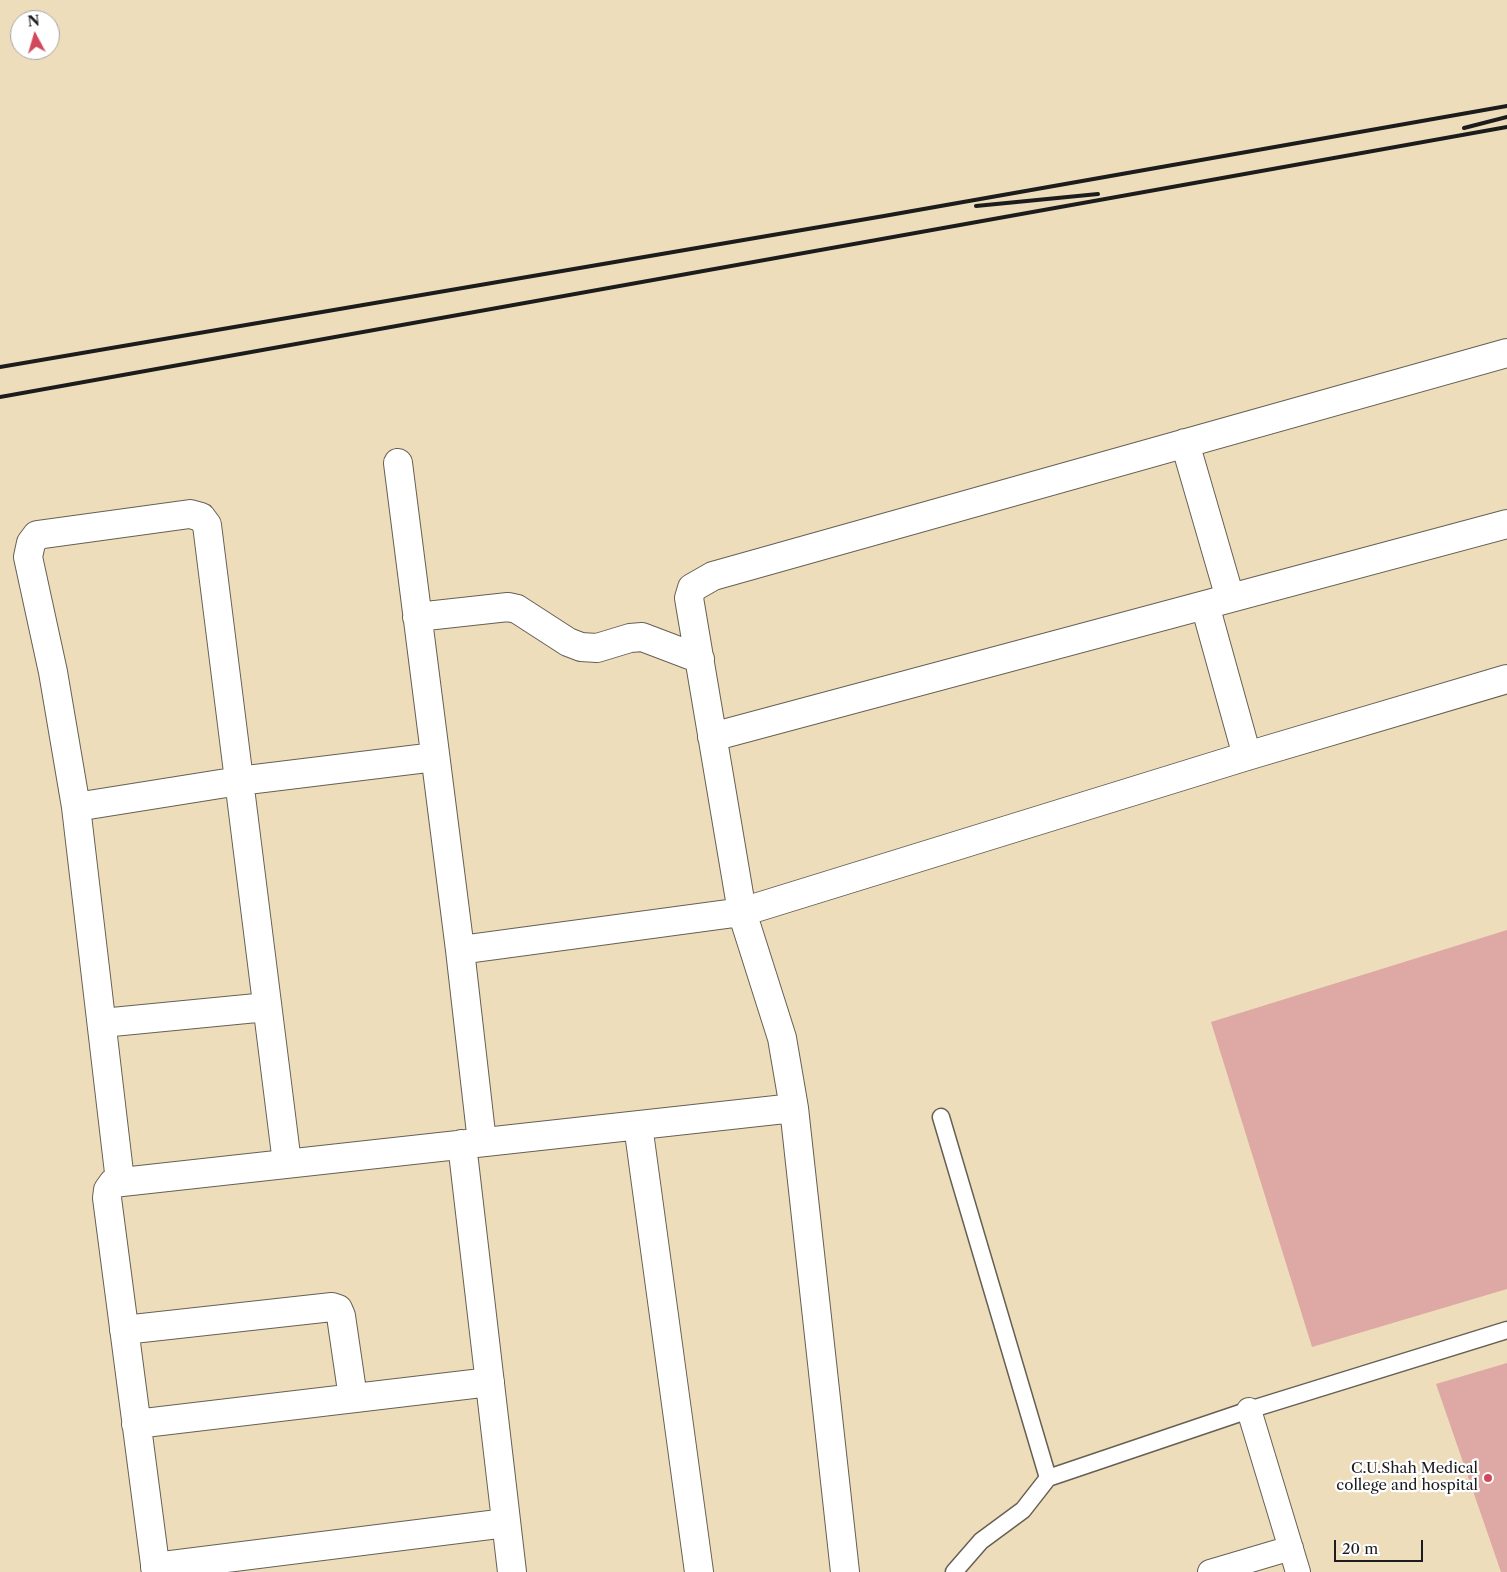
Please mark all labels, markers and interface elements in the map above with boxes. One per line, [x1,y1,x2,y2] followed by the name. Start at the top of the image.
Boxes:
[10,10,60,60] north arrow
[27,11,41,31] text: N
[1336,1460,1478,1495] place label: C.U.Shah Medical college and hospital
[1482,1472,1494,1484] marker: C.U.Shah Medical college and hospital
[1337,1530,1426,1562] scale bar
[1342,1539,1378,1558] text: 20 m

